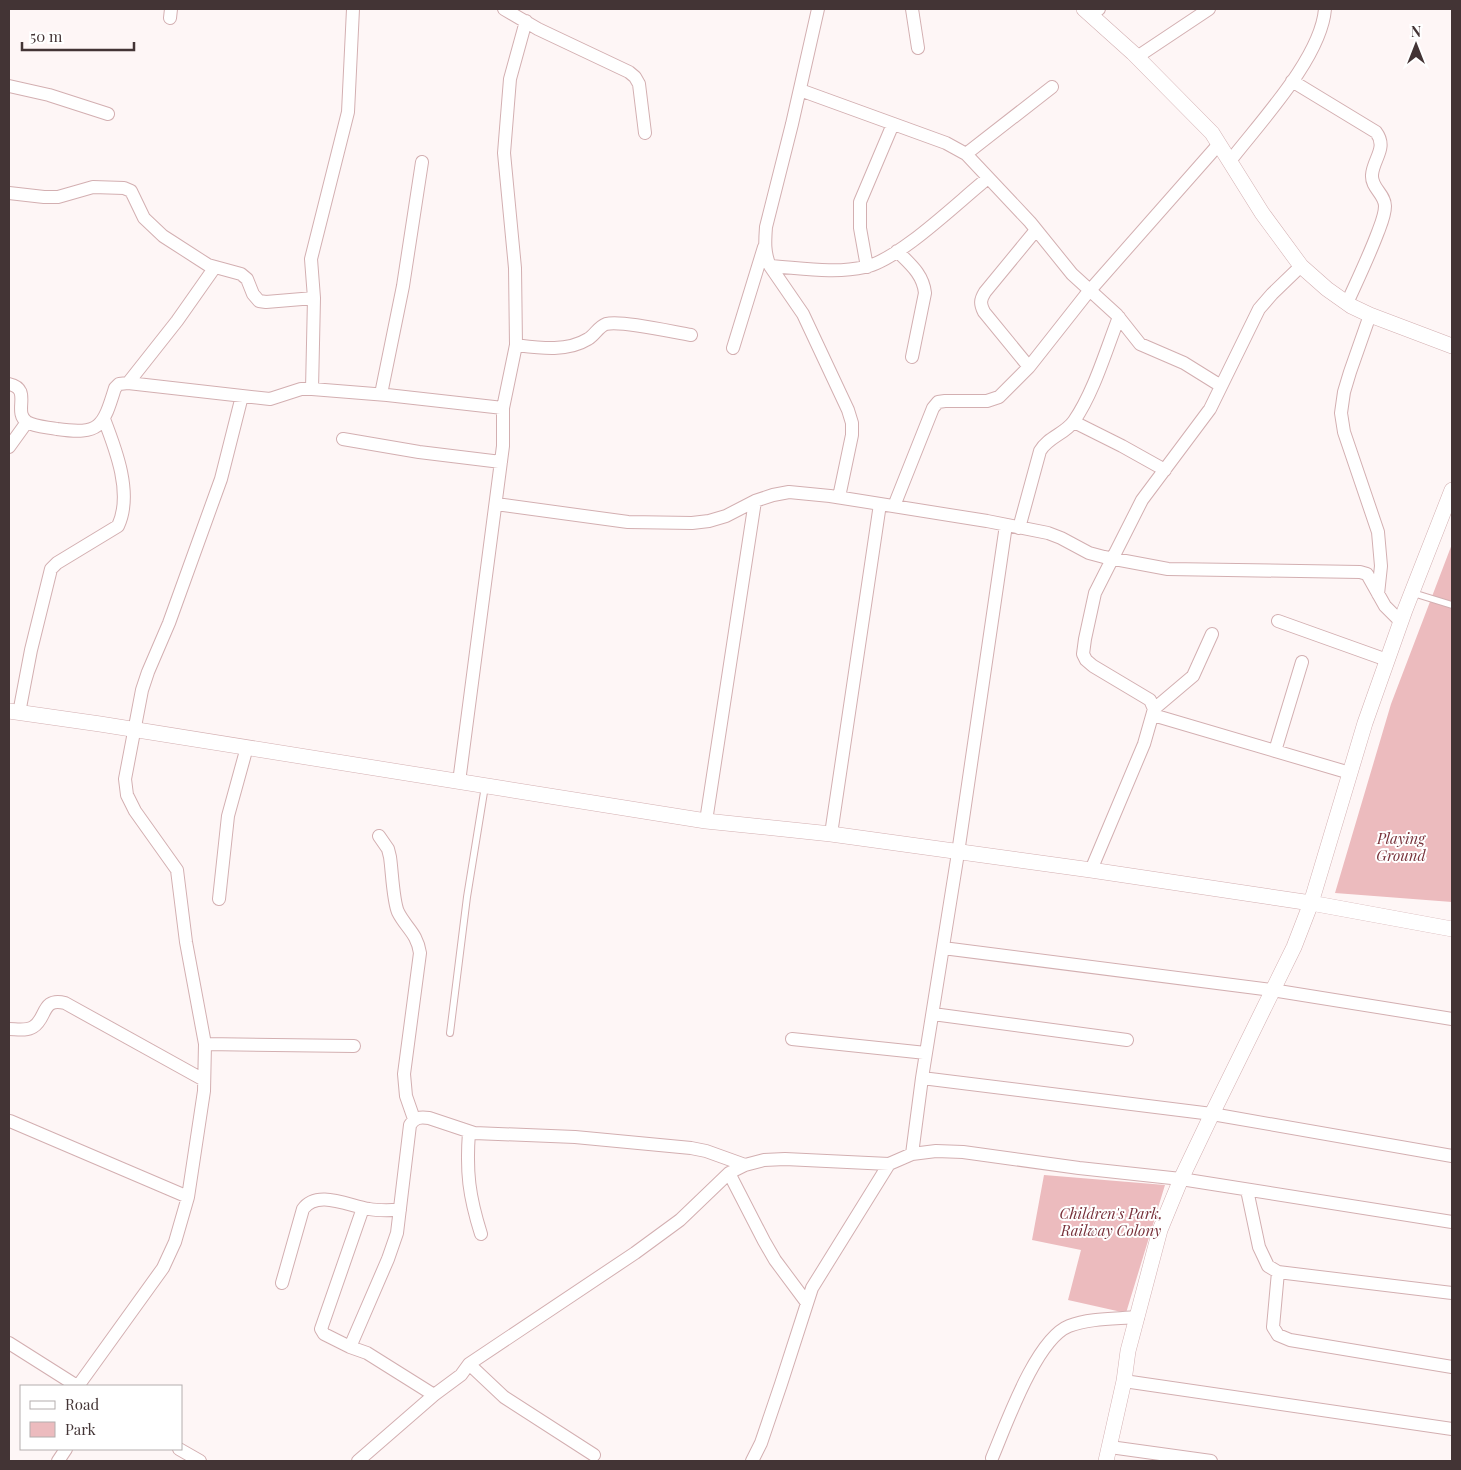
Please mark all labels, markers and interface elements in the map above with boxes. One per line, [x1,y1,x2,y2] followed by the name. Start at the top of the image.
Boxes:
[22,20,135,52] scale bar
[1391,20,1441,70] north arrow
[1411,22,1421,41] text: N
[30,26,63,46] text: 50 m
[1376,828,1427,865] park label: Playing Ground
[1059,1203,1163,1240] park label: Children's Park, Railway Colony
[20,1385,182,1450] legend
[65,1394,99,1414] text: Road
[65,1419,97,1439] text: Park

